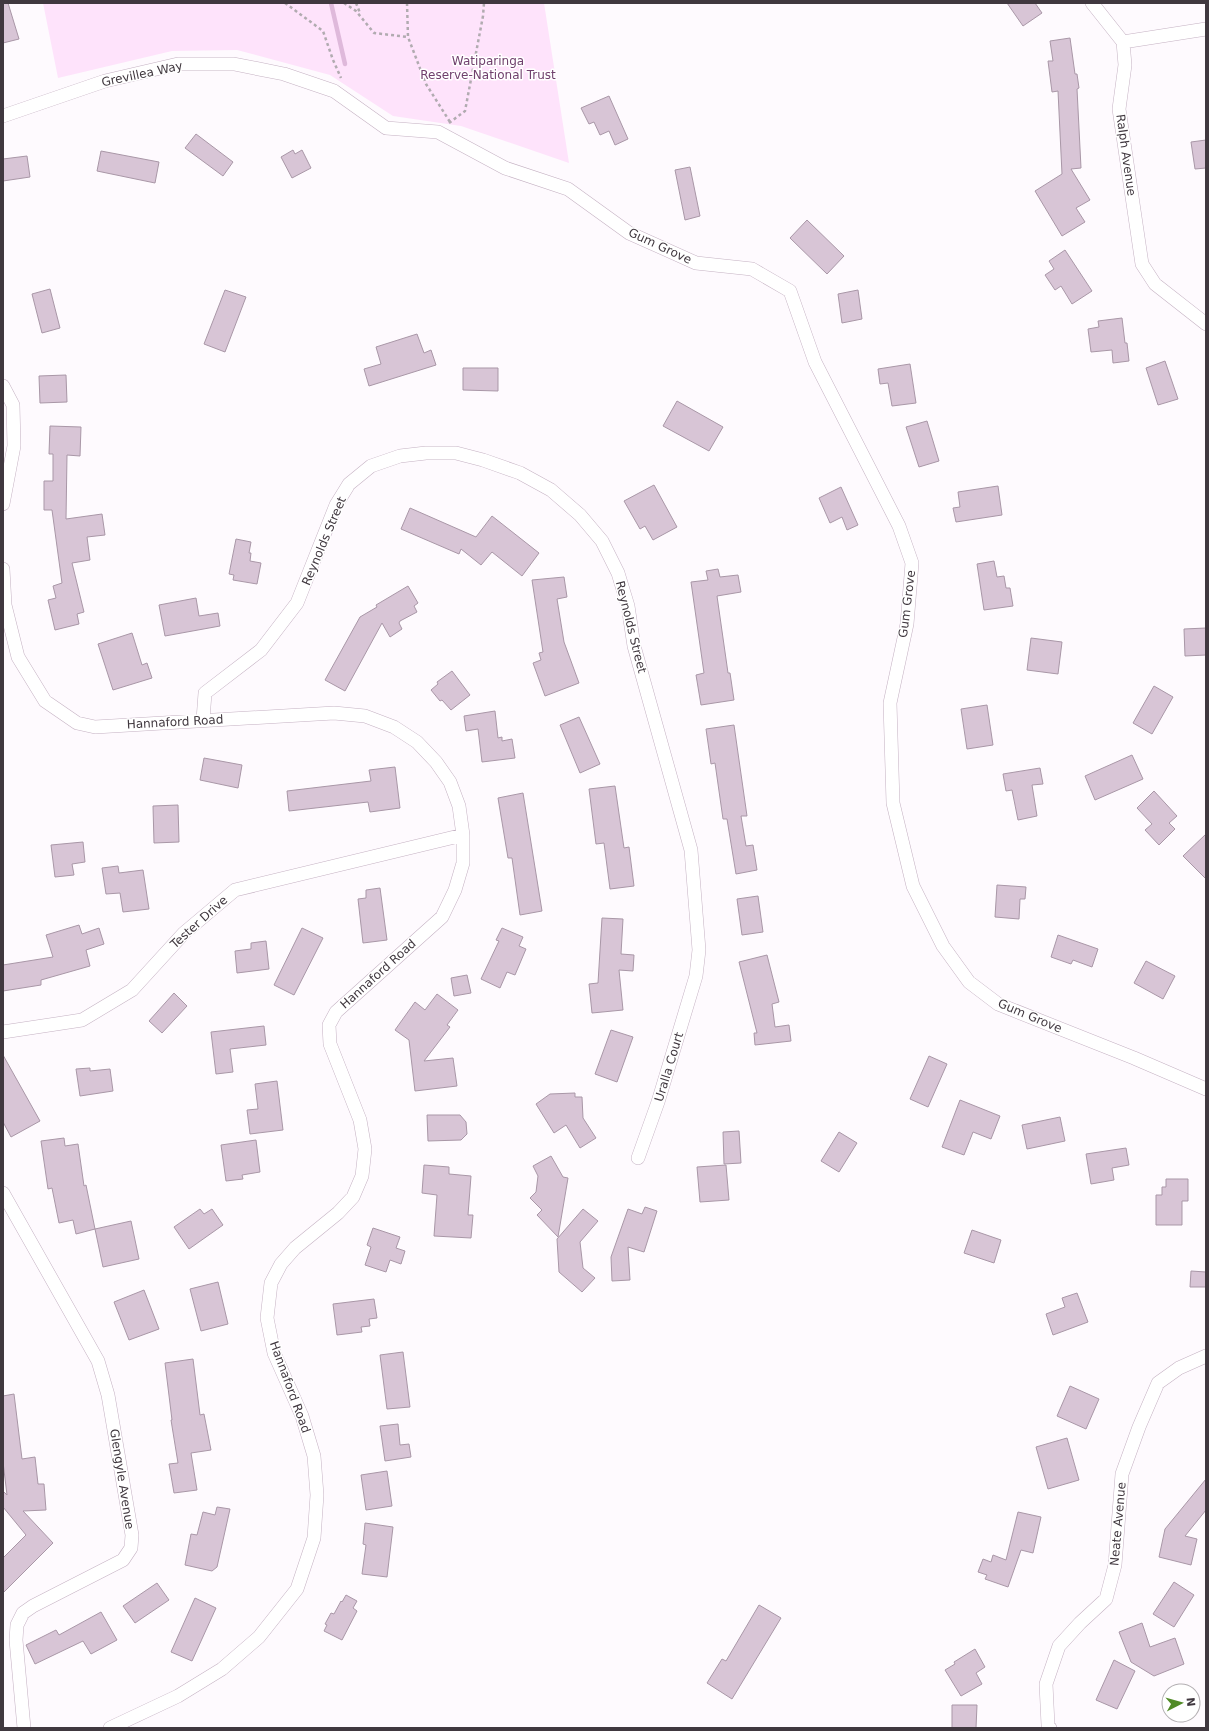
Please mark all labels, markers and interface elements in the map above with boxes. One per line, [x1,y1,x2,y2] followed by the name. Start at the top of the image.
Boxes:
[420,54,556,82] park label: Watiparinga Reserve-National Trust
[100,59,184,89] street label: Grevillea Way
[1113,113,1139,197] street label: Ralph Avenue
[626,225,694,267] street label: Gum Grove
[299,494,349,587] street label: Reynolds Street
[896,569,918,639] street label: Gum Grove
[613,579,649,675] street label: Reynolds Street
[126,712,224,732] street label: Hannaford Road
[167,893,230,952] street label: Tester Drive
[337,936,419,1012] street label: Hannaford Road
[996,996,1064,1036] street label: Gum Grove
[652,1030,686,1103] street label: Uralla Court
[267,1339,313,1435] street label: Hannaford Road
[107,1428,137,1530] street label: Glengyle Avenue
[1107,1481,1129,1567] street label: Neate Avenue
[1161,1683,1201,1723] north arrow
[1184,1697,1197,1707] text: N

